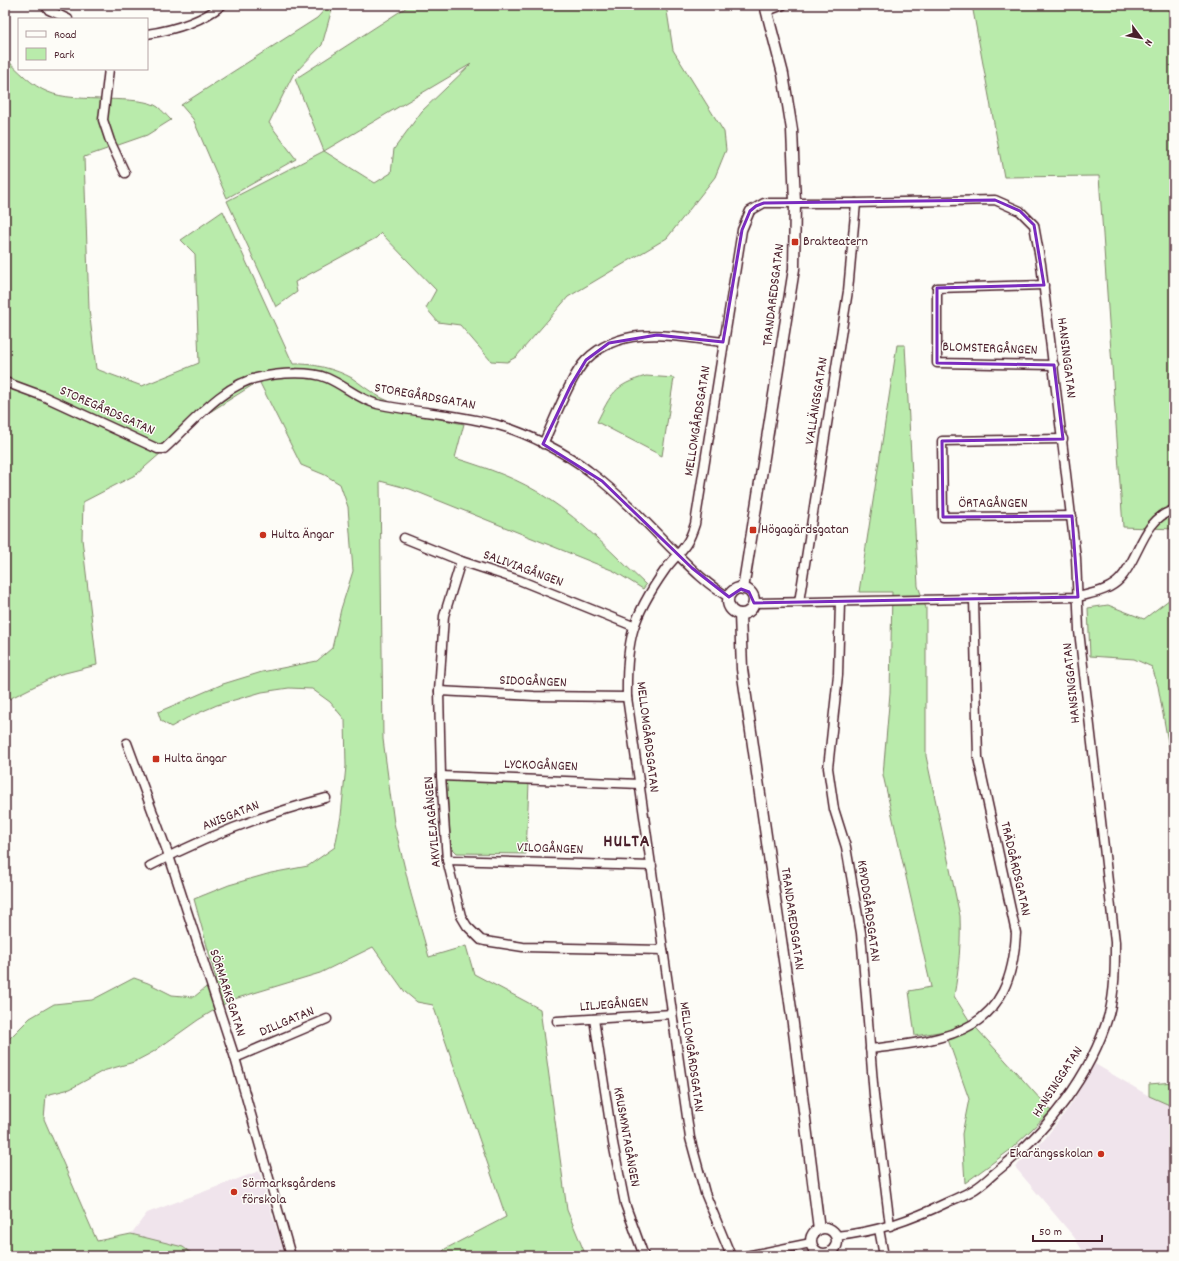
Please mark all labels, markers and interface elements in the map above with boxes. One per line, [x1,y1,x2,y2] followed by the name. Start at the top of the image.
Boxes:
[18,18,148,70] legend
[1121,18,1161,58] north arrow
[54,27,76,44] text: Road
[1139,36,1156,49] text: N
[54,47,75,64] text: Park
[803,232,868,252] place label: Brakteatern
[790,237,800,247] marker: Brakteatern
[758,242,790,347] street label: TRANDAREDSGATAN
[1051,317,1081,400] street label: HANSINGGATAN
[942,337,1038,361] street label: BLOMSTERGÅNGEN
[800,356,834,446] street label: VALLÄNGSGATAN
[679,364,717,478] street label: MELLOMGÅRDSGATAN
[373,378,477,416] street label: STOREGÅRDSGATAN
[56,381,158,441] street label: STOREGÅRDSGATAN
[958,494,1028,514] street label: ÖRTAGÅNGEN
[761,520,849,540] place label: Högagärdsgatan
[271,525,335,545] place label: Hulta Ängar
[748,525,758,535] marker: Högagärdsgatan
[258,530,268,540] marker: Hulta Ängar
[480,545,566,593] street label: SALIVIAGÅNGEN
[1058,642,1086,724] street label: HANSINGGATAN
[499,671,567,693] street label: SIDOGÅNGEN
[630,680,664,794] street label: MELLOMGÅRDSGATAN
[164,749,228,769] place label: Hulta ängar
[151,754,161,764] marker: Hulta ängar
[504,755,578,777] street label: LYCKOGÅNGEN
[419,775,447,868] street label: AKVILEJAGÅNGEN
[199,795,263,837] street label: ANISGATAN
[994,820,1036,918] street label: TRÄDGÅRDSGATAN
[603,830,651,855] district label: HULTA
[516,838,584,860] street label: VILOGÅNGEN
[851,859,885,963] street label: KRYDDGÅRDSGATAN
[775,866,809,972] street label: TRANDAREDSGATAN
[203,947,251,1039] street label: SÖRMARKSGATAN
[579,993,649,1017] street label: LILJEGÅNGEN
[673,1000,709,1114] street label: MELLOMGÅRDSGATAN
[256,1001,318,1043] street label: DILLGATAN
[1028,1042,1089,1121] street label: HANSINGGATAN
[607,1085,645,1189] street label: KRUSMYNTAGÅNGEN
[1009,1144,1093,1164] place label: Ekarängsskolan
[1096,1149,1106,1159] marker: Ekarängsskolan
[242,1174,336,1210] place label: Sörmarksgårdens förskola
[229,1187,239,1197] marker: Sörmarksgårdens förskola
[1033,1217,1102,1243] scale bar
[1039,1224,1062,1241] text: 50 m

